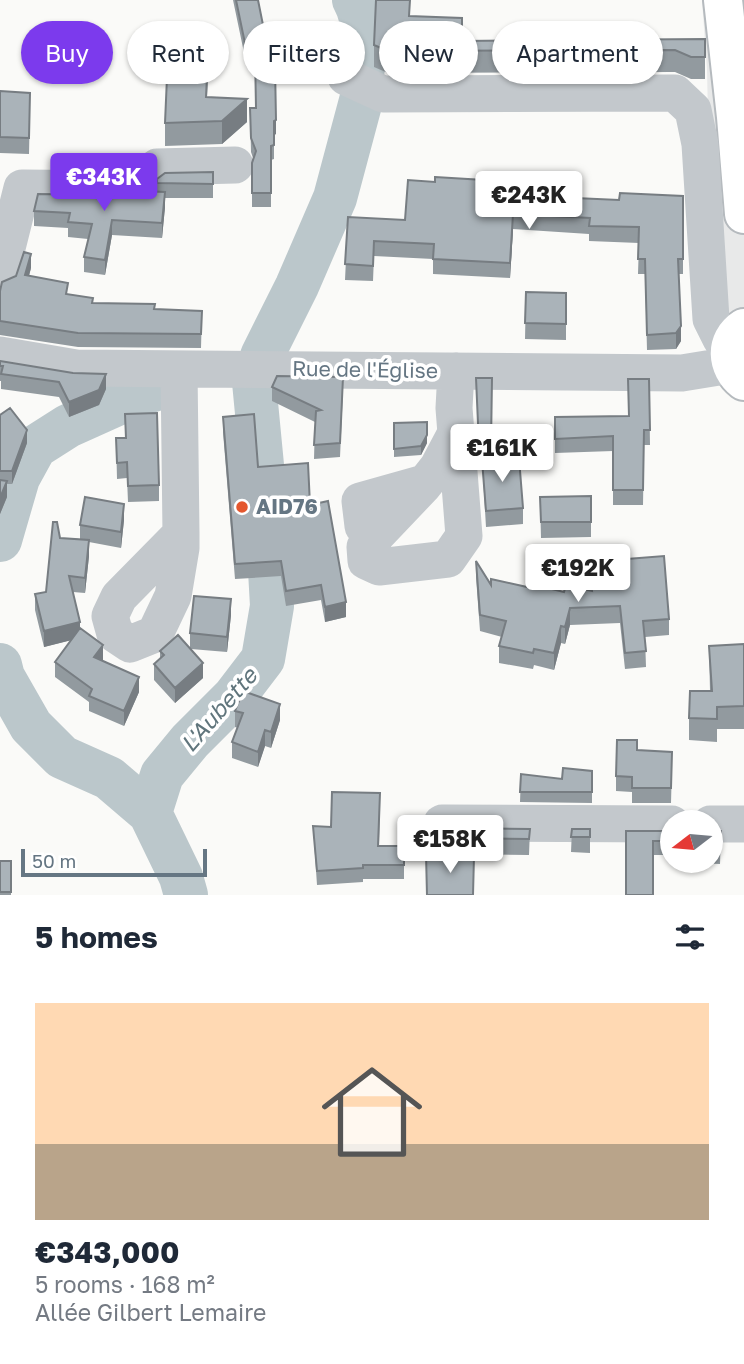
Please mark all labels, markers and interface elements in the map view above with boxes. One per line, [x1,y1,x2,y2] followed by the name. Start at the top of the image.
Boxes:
[21,21,113,84] chip: Buy
[127,21,229,84] chip: Rent
[243,21,365,84] chip: Filters
[379,21,478,84] chip: New
[492,21,663,84] chip: Apartment
[55,154,153,213] pin: €343K
[66,162,142,190] text: €343K
[480,172,578,231] pin: €243K
[491,180,567,208] text: €243K
[292,355,438,383] street label: Rue de l'Église
[453,424,551,484] pin: €161K
[466,433,538,461] text: €161K
[256,493,318,519] place label: AID76
[234,499,250,515] marker: AID76
[529,544,627,604] pin: €192K
[541,553,615,581] text: €192K
[174,660,263,757] water label: L'Aubette
[660,810,723,873] north arrow
[660,810,723,873] map controls
[401,816,499,875] pin: €158K
[413,824,487,852] text: €158K
[21,846,206,878] scale bar
[32,849,76,872] text: 50 m
[671,918,709,956] icon: filters
[35,919,158,955] text: 5 homes
[309,1049,435,1175] icon: home
[35,1234,180,1270] text: €343,000
[35,1270,215,1298] text: 5 rooms · 168 m²
[35,1298,266,1326] text: Allée Gilbert Lemaire

